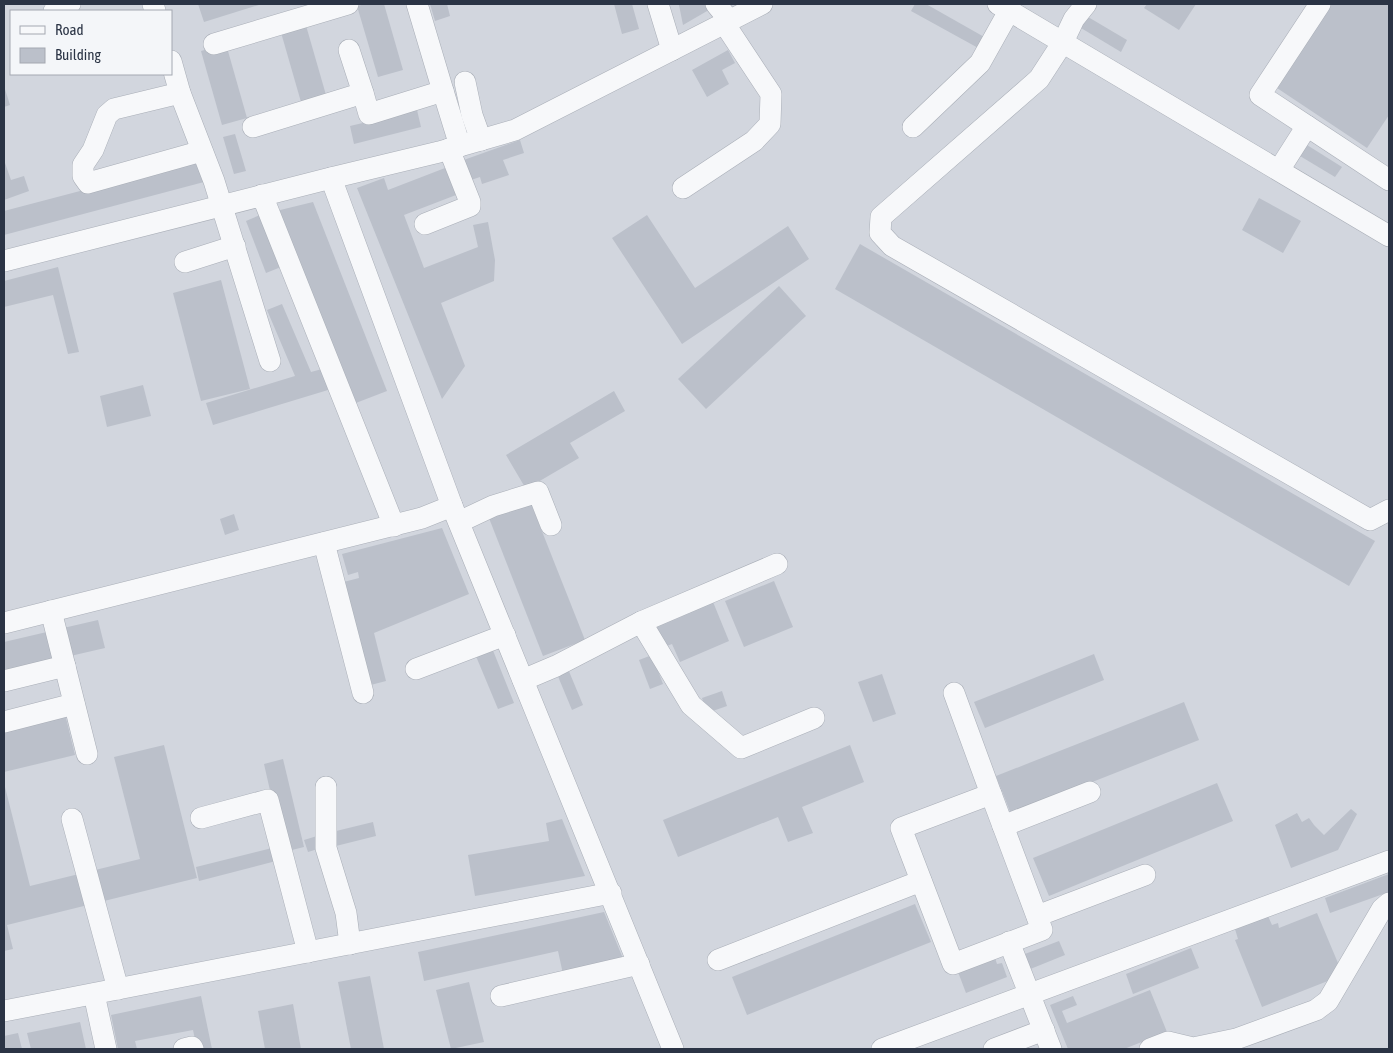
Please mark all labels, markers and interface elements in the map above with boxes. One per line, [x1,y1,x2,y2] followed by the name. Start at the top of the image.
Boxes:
[10,10,172,75] legend
[55,21,84,38] text: Road
[55,46,101,63] text: Building

